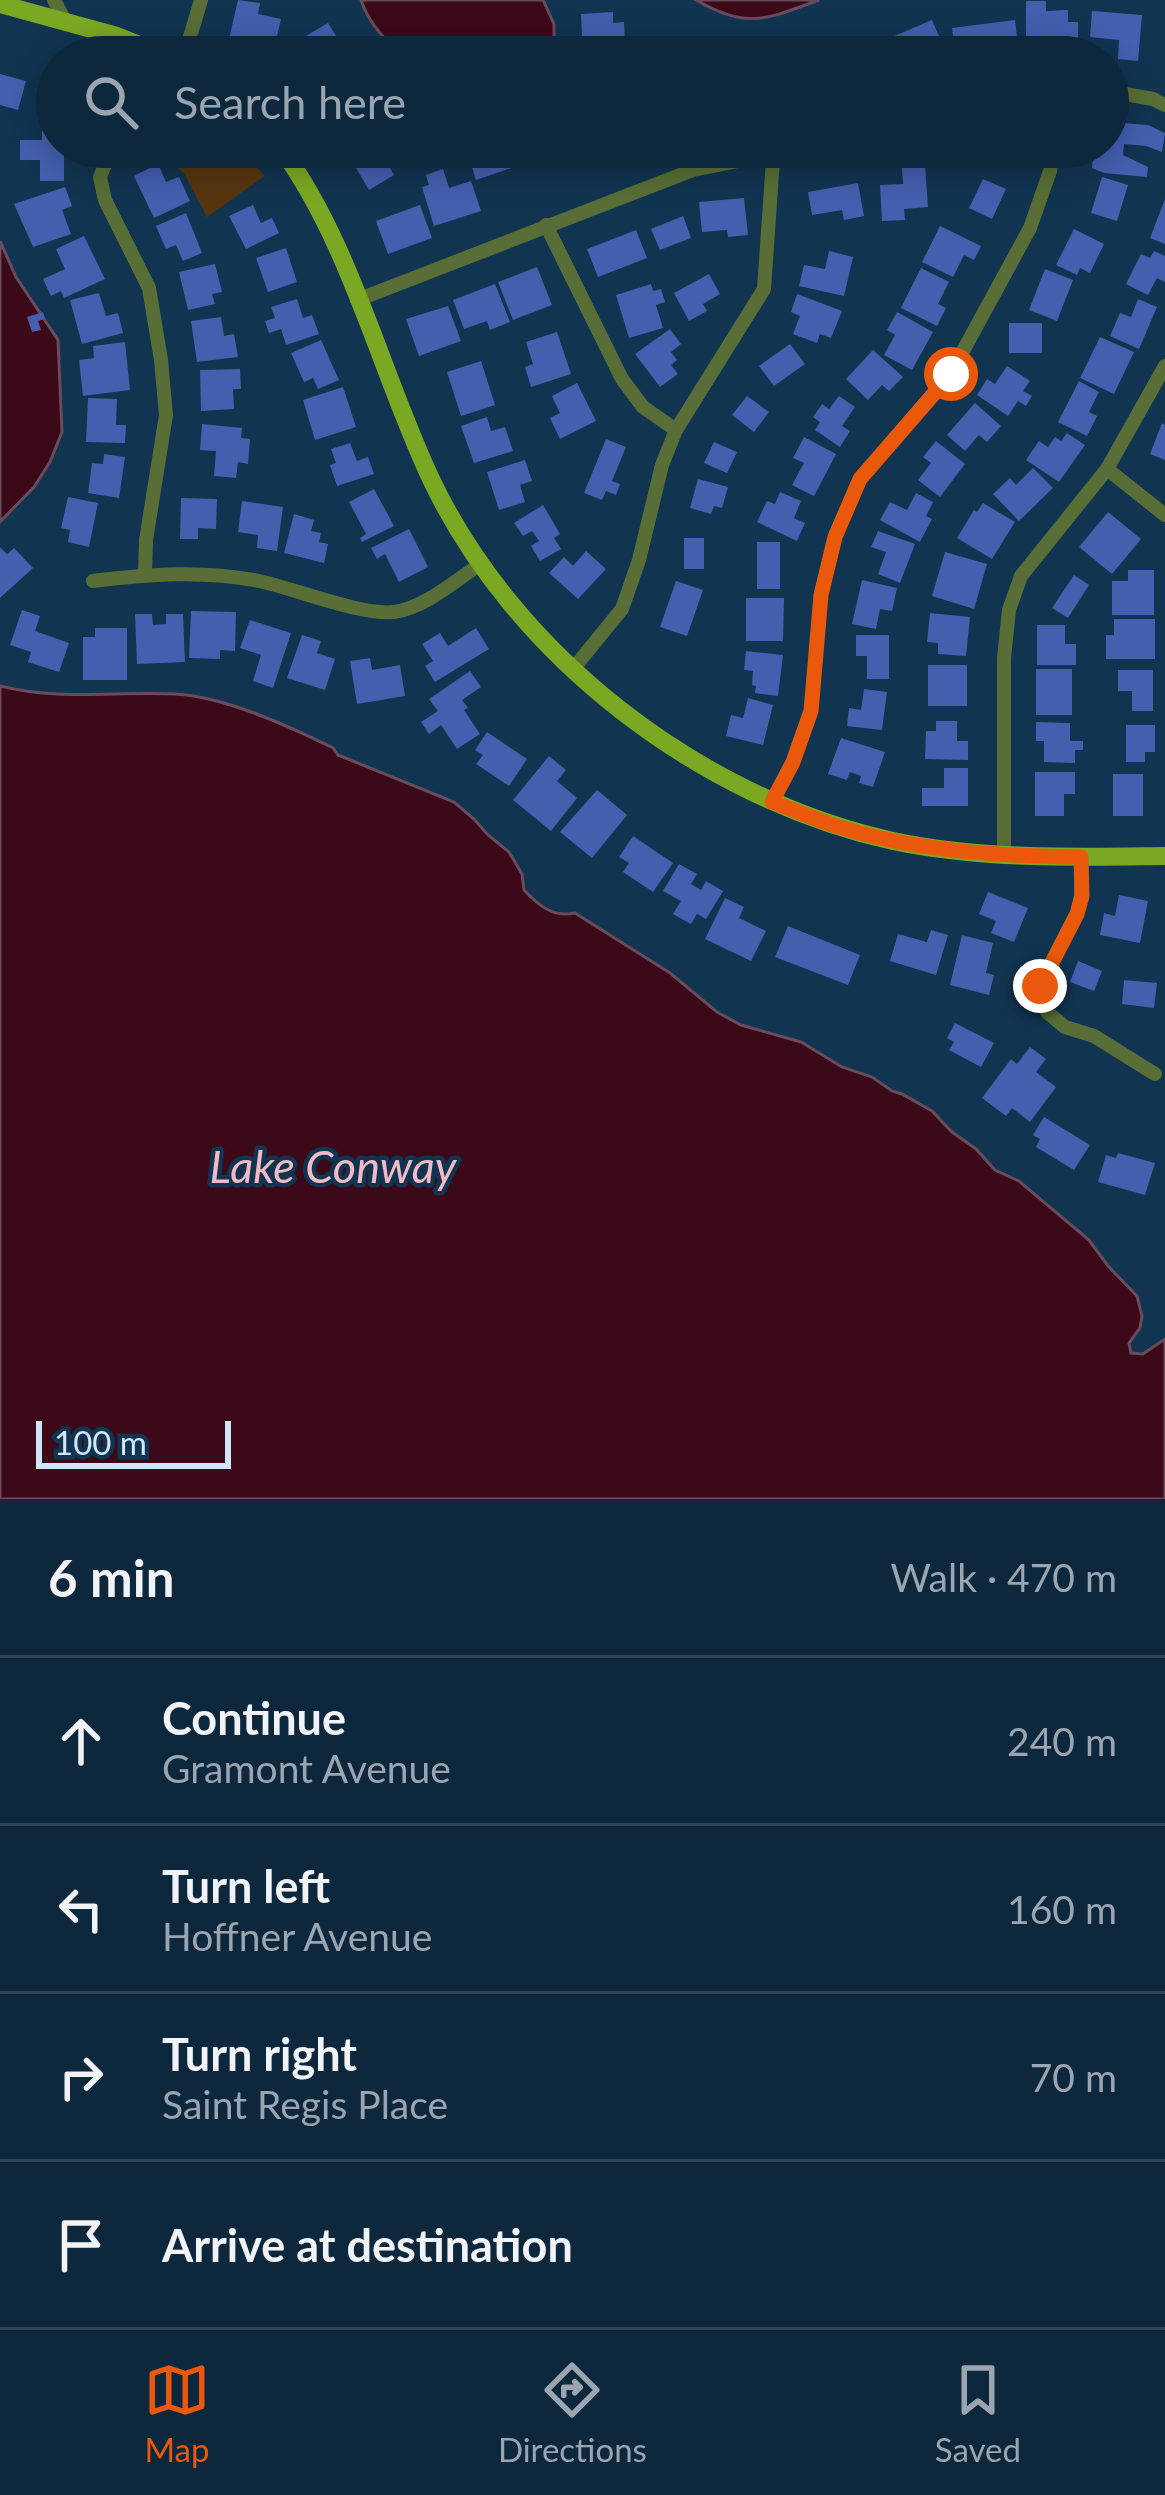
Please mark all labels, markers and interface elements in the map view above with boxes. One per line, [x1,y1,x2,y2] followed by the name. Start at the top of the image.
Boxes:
[36,36,1129,168] search box
[78,69,144,135] icon: search
[174,75,406,129] text: Search here
[924,347,978,401] route start
[1013,959,1067,1013] route end
[210,1139,458,1193] water label: Lake Conway
[36,1415,231,1468] scale bar
[54,1422,147,1462] text: 100 m
[48,1547,174,1608] text: 6 min
[890,1554,1117,1600] text: Walk · 470 m
[162,1691,346,1745] text: Continue
[48,1708,114,1774] icon: ahead
[1007,1718,1117,1764] text: 240 m
[162,1745,451,1791] text: Gramont Avenue
[162,1859,330,1913] text: Turn left
[48,1876,114,1942] icon: left
[1007,1886,1117,1932] text: 160 m
[162,1913,432,1959] text: Hoffner Avenue
[162,2027,357,2081] text: Turn right
[48,2044,114,2110] icon: right
[1030,2054,1117,2100] text: 70 m
[162,2081,448,2127] text: Saint Regis Place
[48,2212,114,2278] icon: arrive
[162,2218,573,2272] text: Arrive at destination
[144,2357,210,2469] tab: Map
[498,2357,647,2469] tab: Directions
[935,2357,1021,2469] tab: Saved

